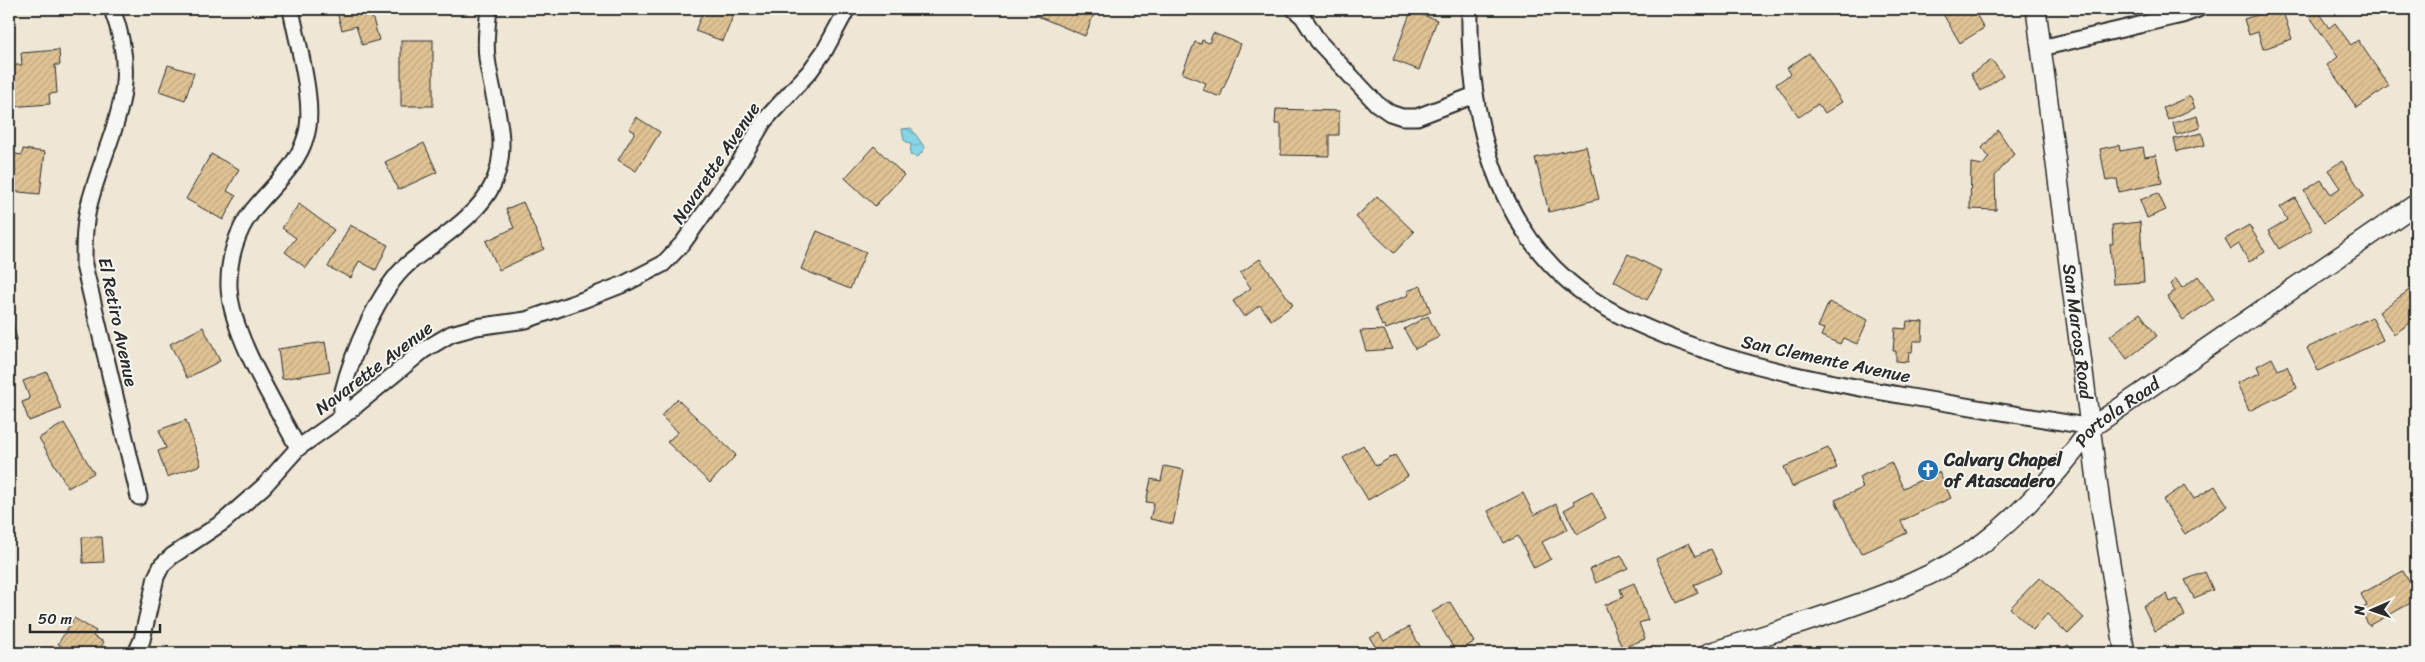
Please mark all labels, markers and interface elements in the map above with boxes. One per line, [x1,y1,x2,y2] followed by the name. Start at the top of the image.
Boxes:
[663,95,769,231] street label: Navarette Avenue
[89,254,147,390] street label: El Retiro Avenue
[2053,262,2103,402] street label: San Marcos Road
[308,313,440,423] street label: Navarette Avenue
[1738,325,1914,393] street label: San Clemente Avenue
[2066,368,2168,454] street label: Portola Road
[1943,444,2063,497] place label: Calvary Chapel of Atascadero
[1916,458,1940,482] church icon: Calvary Chapel of Atascadero
[2348,584,2398,634] north arrow
[30,602,160,634] scale bar
[2347,605,2372,617] text: N
[38,606,73,632] text: 50 m

